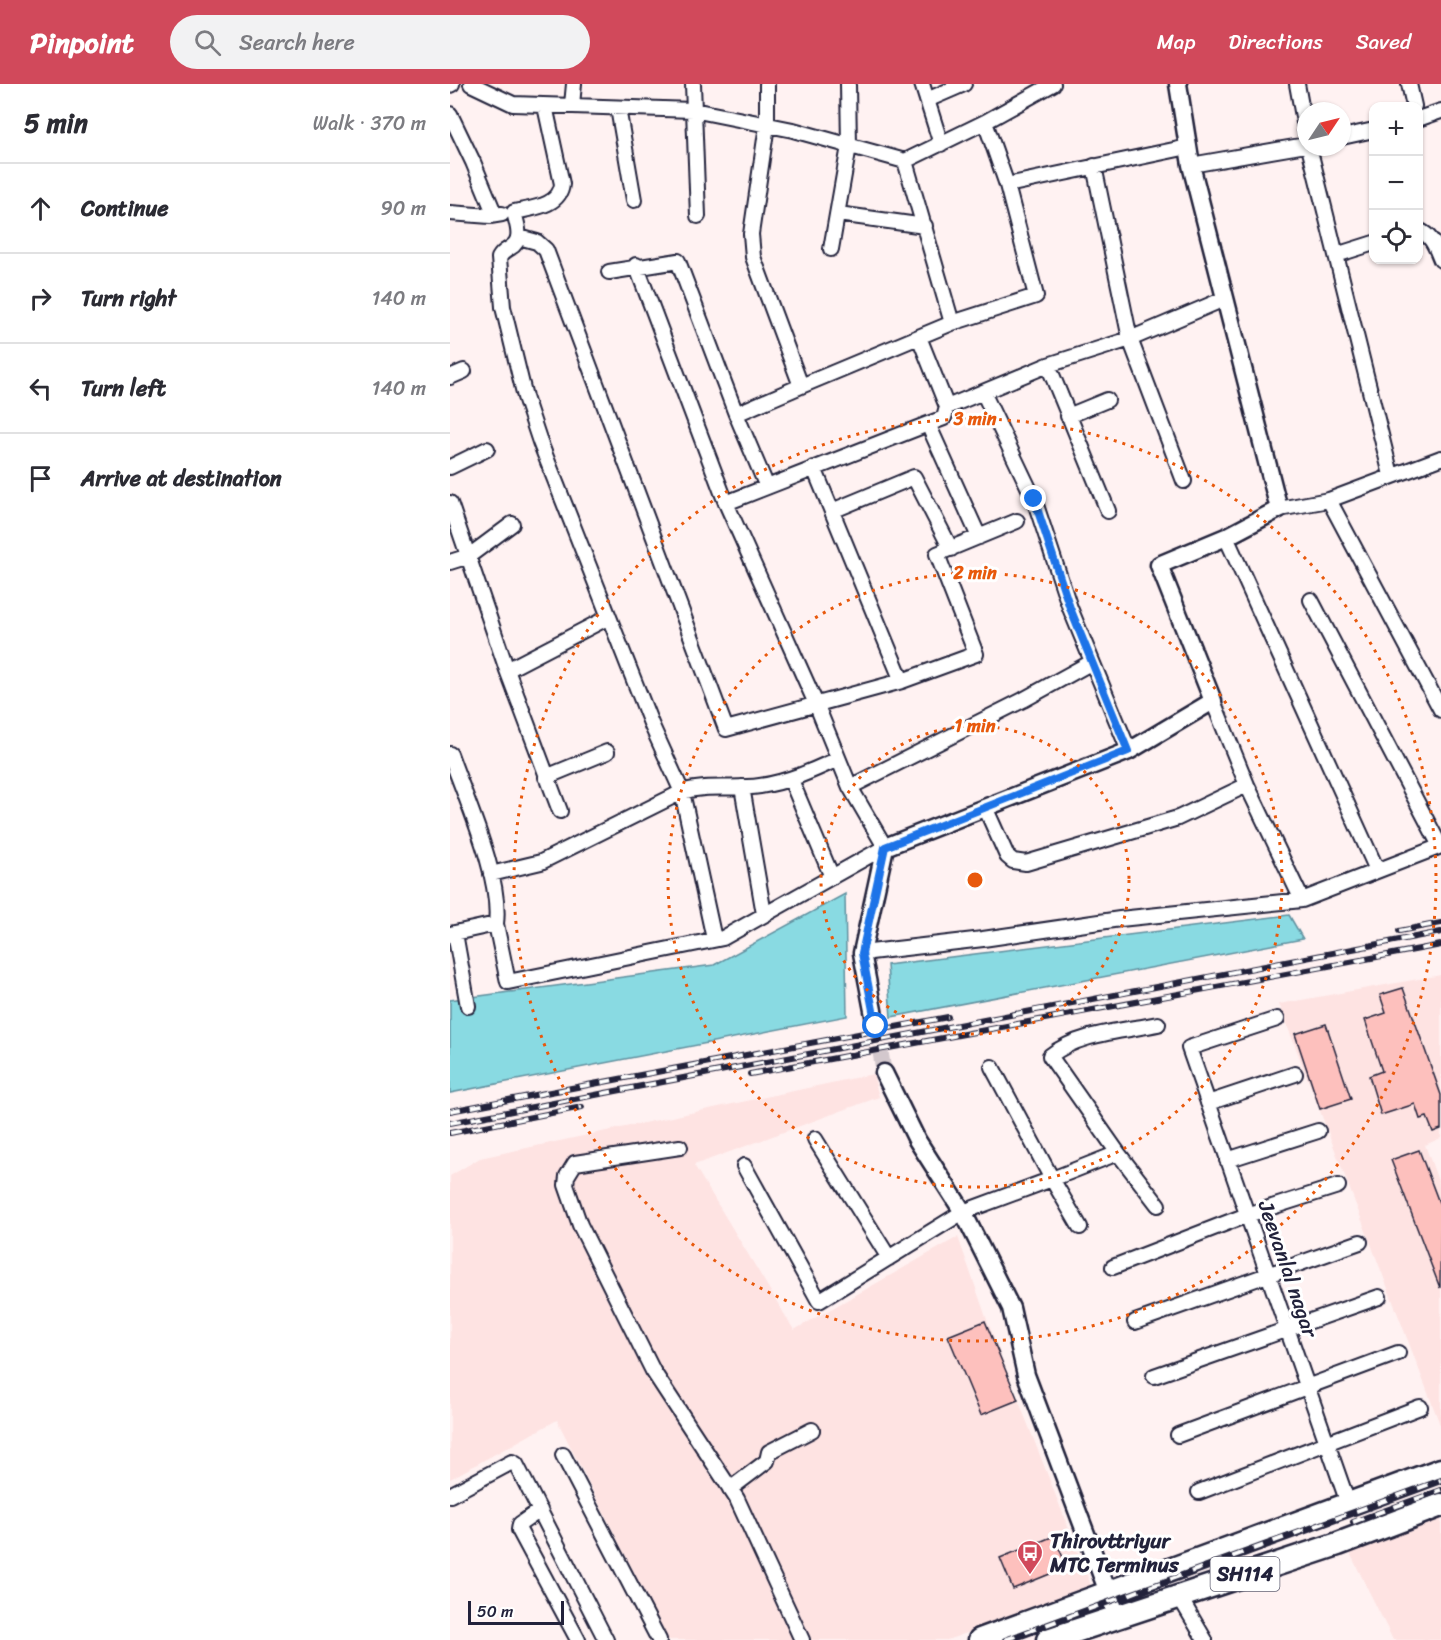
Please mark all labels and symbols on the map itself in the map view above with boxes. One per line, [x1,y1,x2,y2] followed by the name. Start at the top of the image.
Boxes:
[1297,102,1351,156] north arrow
[952,403,997,435] text: 3 min
[1020,485,1046,511] route end
[952,557,997,589] text: 2 min
[955,710,996,742] text: 1 min
[965,870,985,890] centre of rings
[862,1012,888,1038] route start
[1246,1194,1330,1344] street label: Jeevanlal nagar
[1049,1522,1180,1584] place label: Thirovttriyur MTC Terminus
[1015,1538,1045,1576] bus stop icon: Thirovttriyur MTC Terminus
[1210,1557,1280,1591] road number: SH114
[468,1598,564,1626] scale bar

